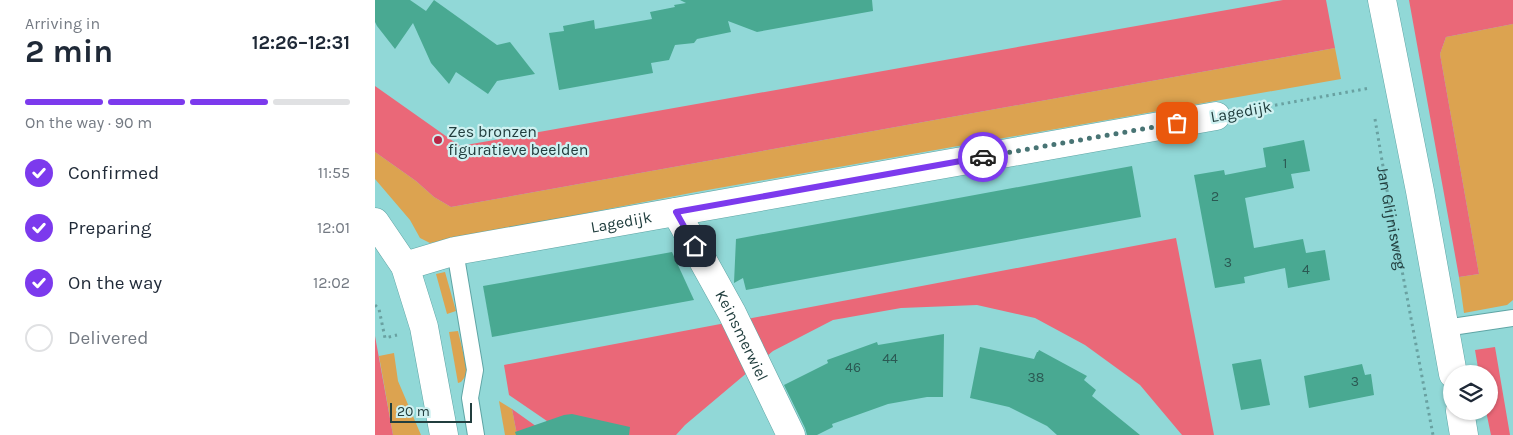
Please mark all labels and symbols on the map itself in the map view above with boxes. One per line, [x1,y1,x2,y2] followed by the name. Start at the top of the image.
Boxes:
[1209,97,1273,126] street label: Lagedijk
[1156,102,1198,144] pin
[448,122,588,159] place label: Zes bronzen figuratieve beelden
[958,132,1008,182] courier
[432,134,444,146] marker: Zes bronzen figuratieve beelden
[1283,155,1287,172] house number: 1
[1373,164,1411,271] street label: Jan Glijnisweg
[1211,188,1219,205] house number: 2
[589,207,653,237] street label: Lagedijk
[674,225,716,267] pin
[1224,254,1232,271] house number: 3
[1302,261,1310,278] house number: 4
[711,287,772,384] street label: Keinsmerwiel
[882,350,898,367] house number: 44
[845,359,861,376] house number: 46
[1028,369,1044,386] house number: 38
[1351,373,1359,390] house number: 3
[390,400,473,423] scale bar

